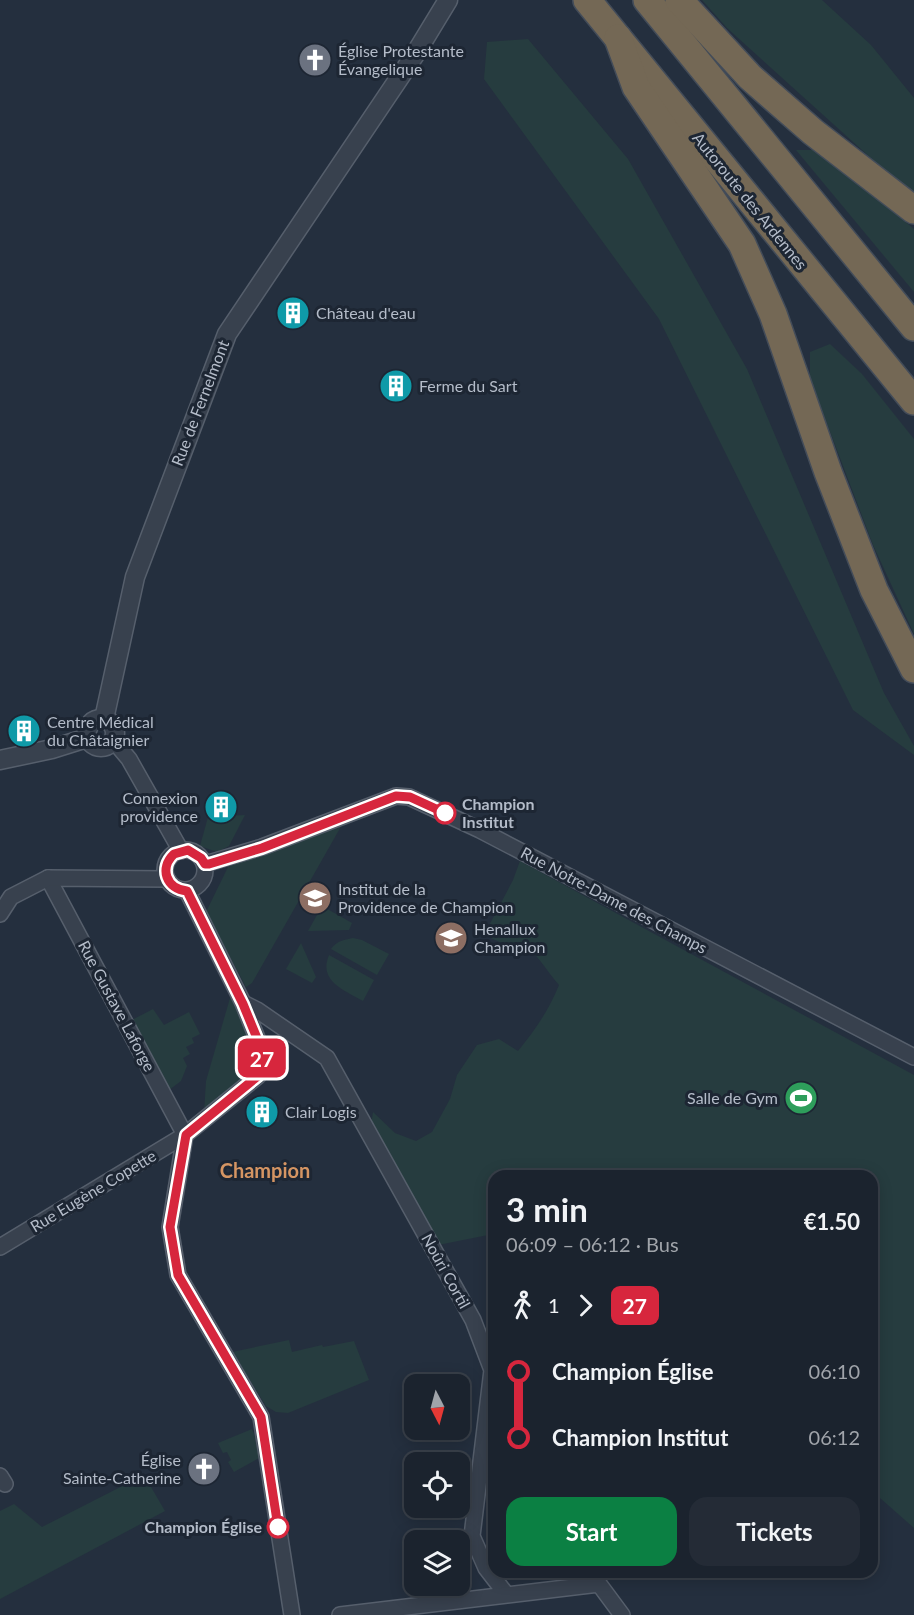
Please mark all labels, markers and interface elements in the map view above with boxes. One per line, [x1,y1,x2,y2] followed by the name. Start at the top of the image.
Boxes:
[338,41,464,78] place label: Église Protestante Évangelique
[297,42,333,78] church icon: Église Protestante Évangelique
[689,128,812,273] street label: Autoroute des Ardennes
[275,295,311,331] building icon: Château d'eau
[316,303,416,322] place label: Château d'eau
[167,337,232,468] street label: Rue de Fernelmont
[378,368,414,404] building icon: Ferme du Sart
[419,376,518,395] place label: Ferme du Sart
[47,712,154,749] place label: Centre Médical du Châtaignier
[6,713,42,749] building icon: Centre Médical du Châtaignier
[120,788,198,825] place label: Connexion providence
[203,789,239,825] building icon: Connexion providence
[462,794,535,831] place label: Champion Institut
[434,802,456,824] marker: Champion Institut
[518,842,711,957] street label: Rue Notre-Dame des Champs
[338,879,513,916] place label: Institut de la Providence de Champion
[297,880,333,916] school or university icon: Institut de la Providence de Champion
[474,919,546,956] place label: Henallux Champion
[433,920,469,956] school or university icon: Henallux Champion
[75,937,160,1074] street label: Rue Gustave Laforge
[235,1038,289,1078] line badge: 27
[250,1046,274,1071] text: 27
[783,1080,819,1116] sports icon: Salle de Gym
[687,1088,778,1107] place label: Salle de Gym
[244,1094,280,1130] building icon: Clair Logis
[285,1102,357,1121] place label: Clair Logis
[26,1146,159,1236] street label: Rue Eugène Copette
[220,1158,310,1182] district label: Champion
[506,1189,588,1229] text: 3 min
[804,1208,860,1235] text: €1.50
[418,1230,475,1312] street label: Noûri Cortil
[506,1232,679,1256] text: 06:09 – 06:12 · Bus
[506,1289,539,1322] icon: walk
[569,1289,602,1322] icon: forward
[548,1293,560,1317] text: 1
[623,1293,647,1318] text: 27
[552,1358,713,1385] text: Champion Église
[809,1359,860,1383] text: 06:10
[404,1374,470,1440] north arrow
[404,1374,470,1596] map controls
[552,1424,728,1451] text: Champion Institut
[809,1425,860,1449] text: 06:12
[63,1450,181,1487] place label: Église Sainte-Catherine
[186,1451,222,1487] church icon: Église Sainte-Catherine
[404,1452,470,1518] button: locate
[506,1497,677,1566] button: Start
[689,1497,860,1566] button: Tickets
[267,1516,289,1538] marker: Champion Église
[145,1517,262,1536] place label: Champion Église
[404,1530,470,1596] button: layers

